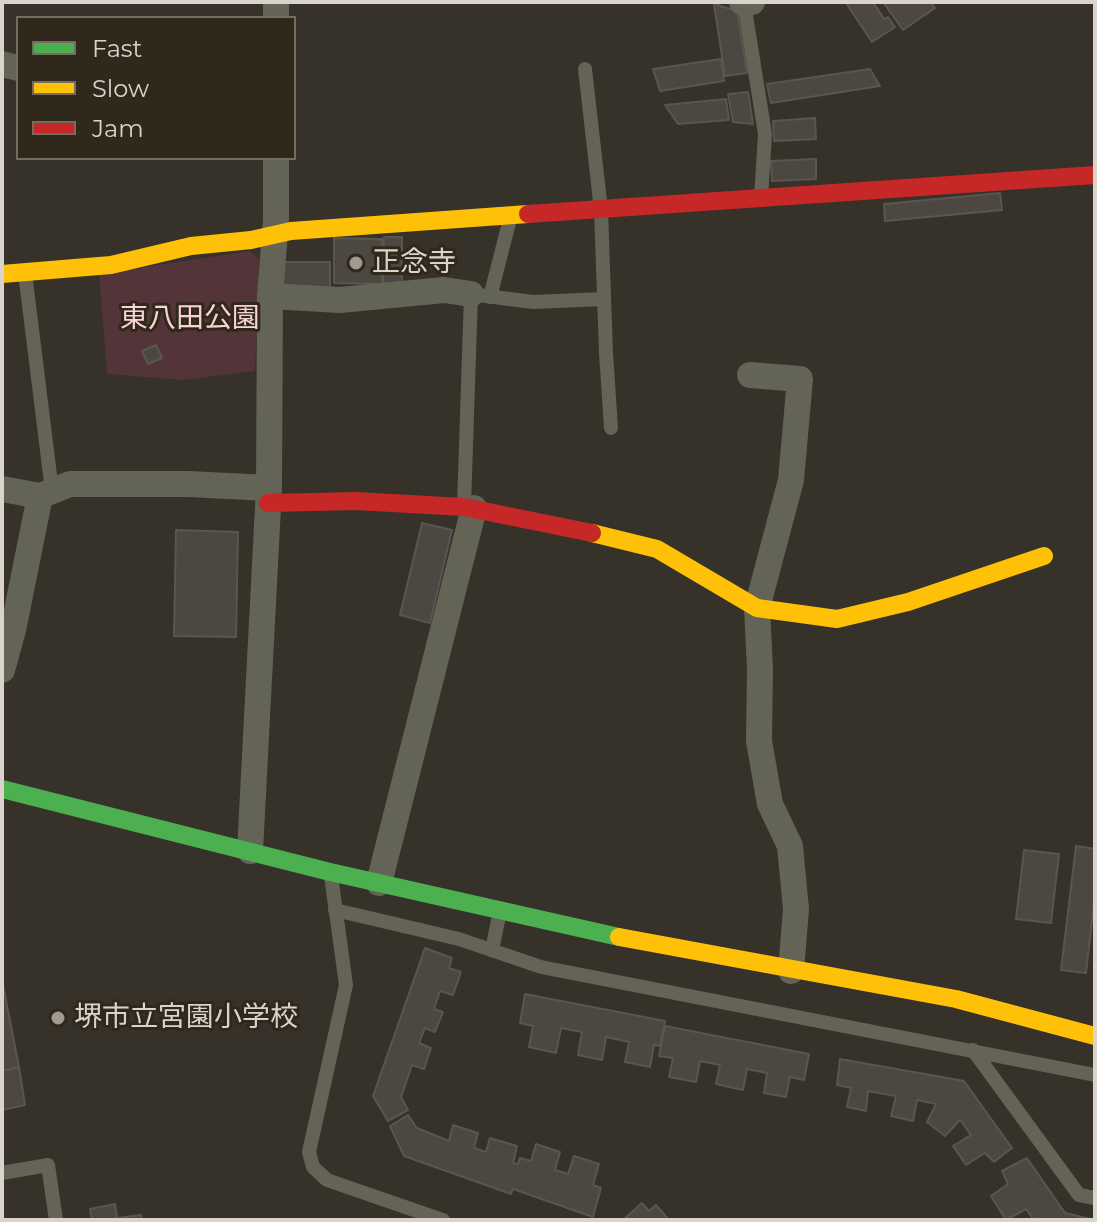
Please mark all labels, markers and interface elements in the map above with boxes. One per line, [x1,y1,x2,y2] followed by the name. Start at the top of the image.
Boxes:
[16,16,296,160] legend
[92,34,142,63] text: Fast
[92,74,149,103] text: Slow
[92,114,144,143] text: Jam
[372,246,456,280] place label: 正念寺
[347,254,365,272] marker: 正念寺
[120,302,260,336] park label: 東八田公園
[74,1001,298,1035] place label: 堺市立宮園小学校
[49,1009,67,1027] marker: 堺市立宮園小学校

